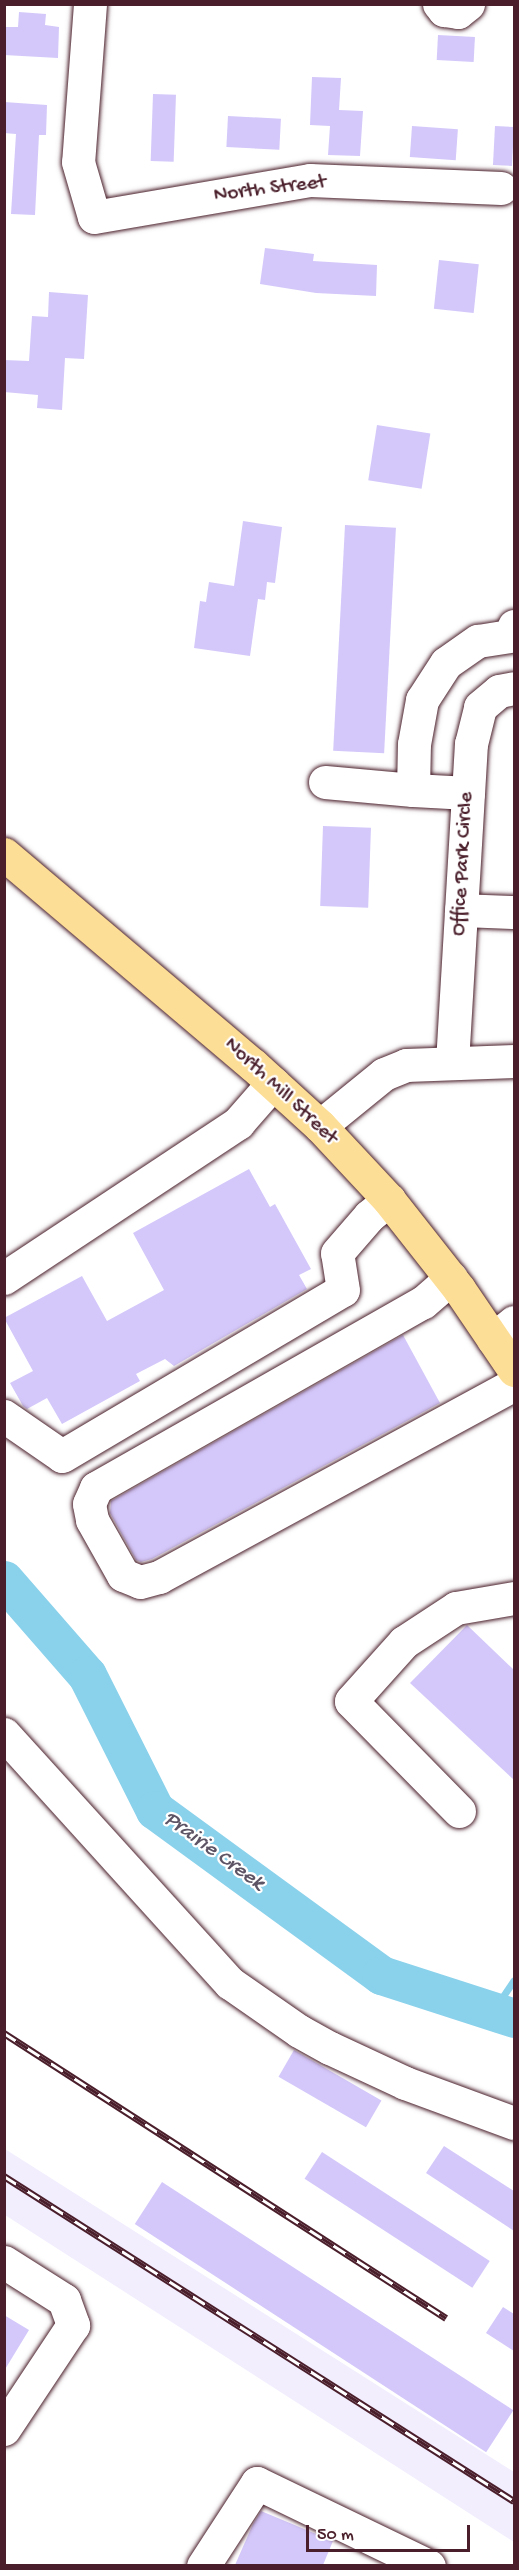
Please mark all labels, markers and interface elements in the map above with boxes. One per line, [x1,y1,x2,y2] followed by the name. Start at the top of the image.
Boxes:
[212,171,328,209] street label: North Street
[448,791,480,937] street label: Office Park Circle
[218,1033,342,1151] street label: North Mill Street
[157,1807,269,1897] water label: Prairie Creek
[309,2513,472,2551] scale bar
[317,2525,354,2546] text: 50 m

